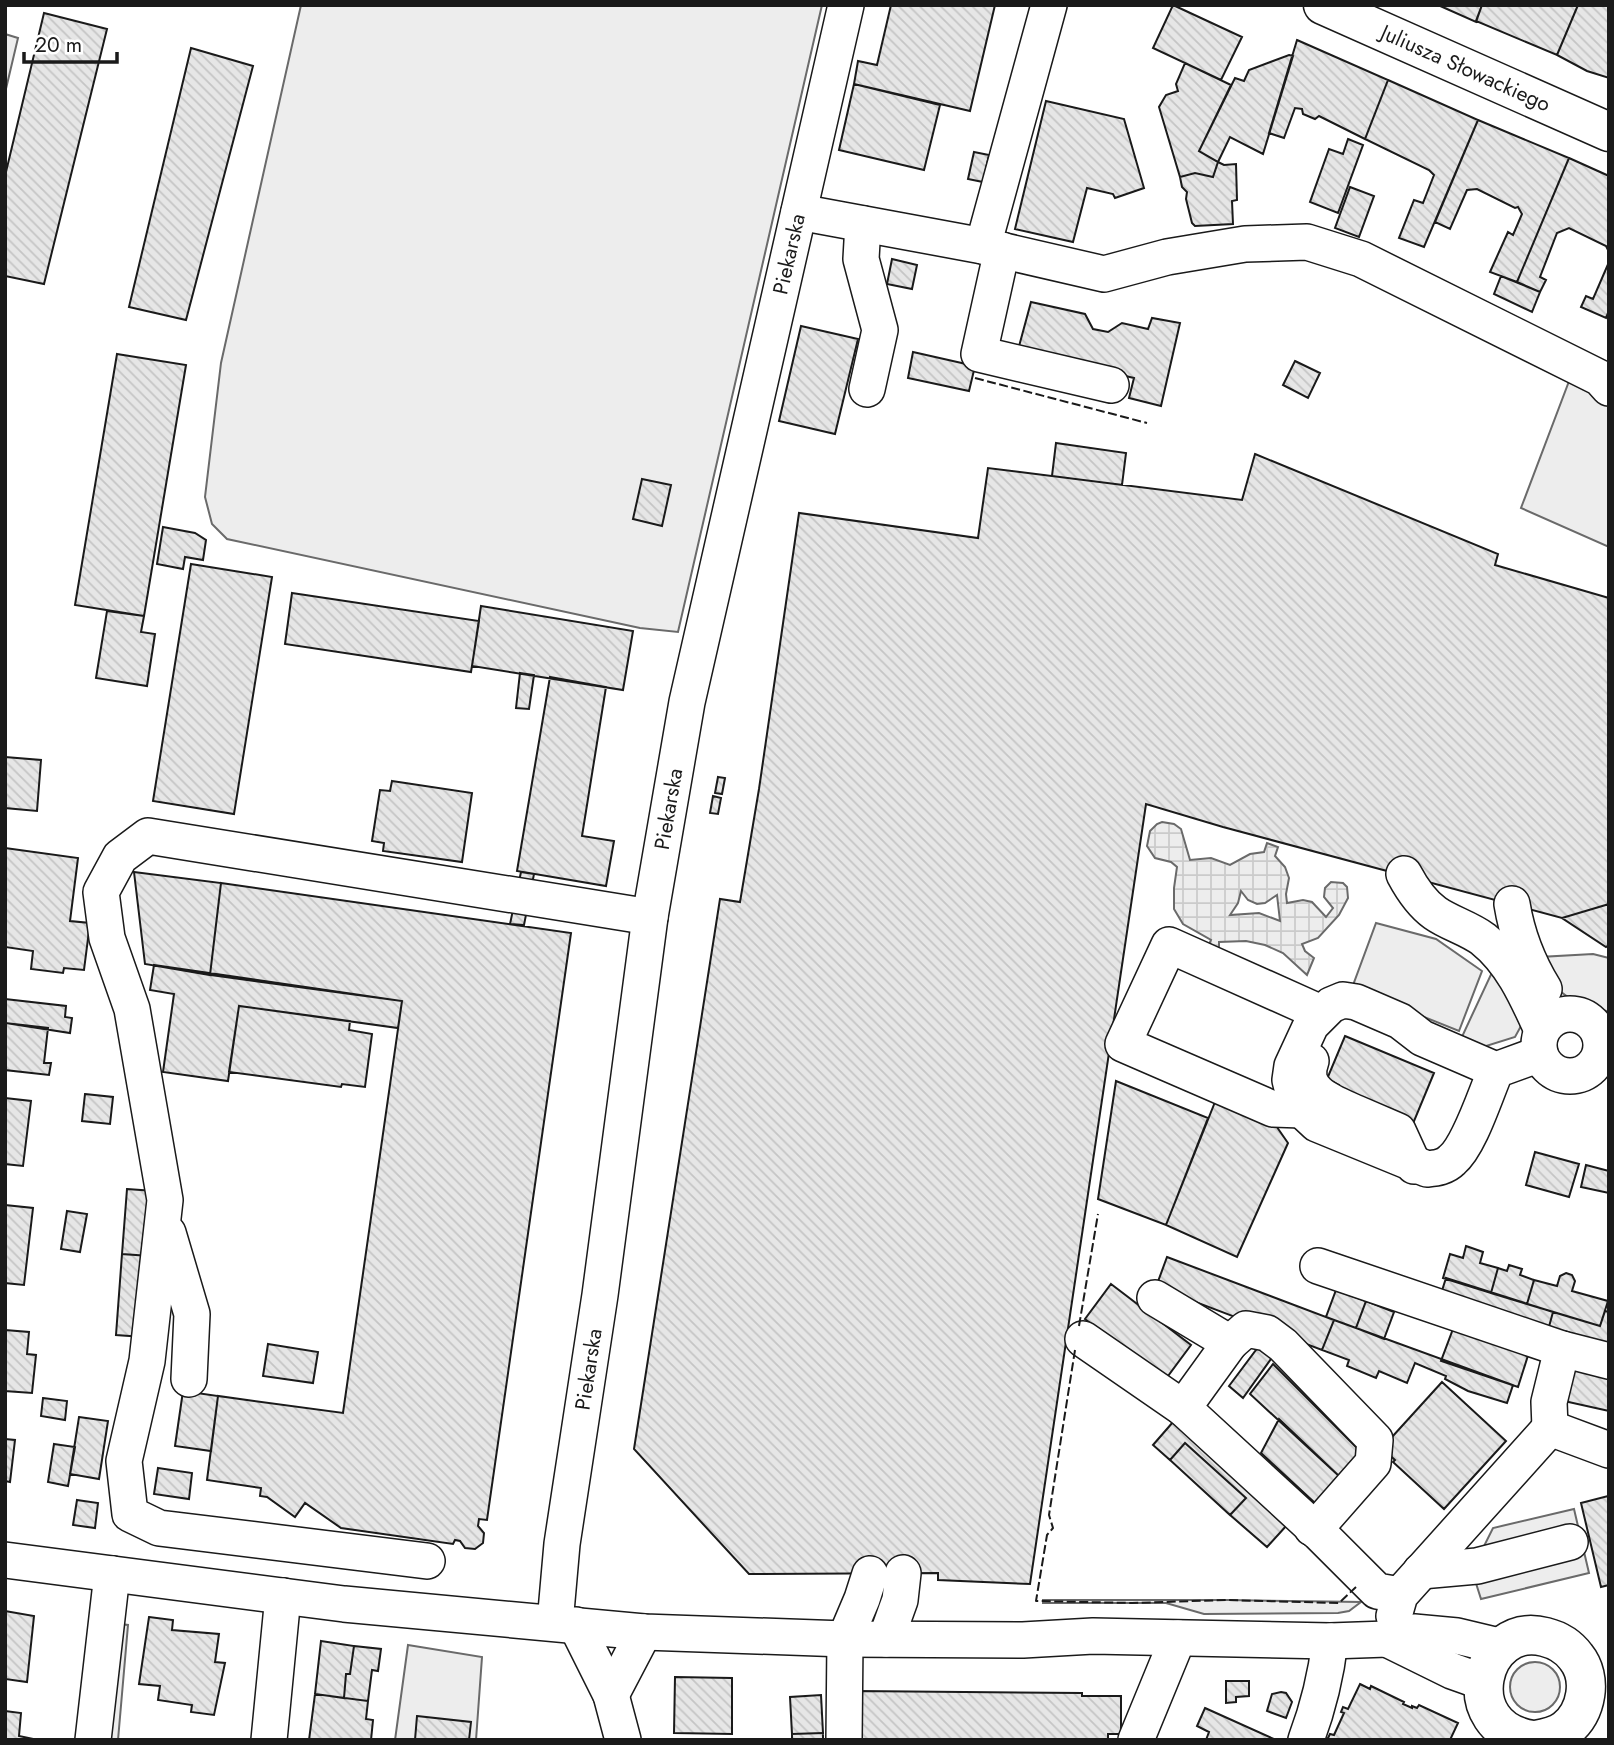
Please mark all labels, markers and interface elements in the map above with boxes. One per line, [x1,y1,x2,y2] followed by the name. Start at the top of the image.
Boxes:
[1373,16,1555,119] street label: Juliusza Słowackiego
[24,21,117,65] scale bar
[35,30,82,60] text: 20 m
[765,211,813,298] street label: Piekarska
[647,766,690,852] street label: Piekarska
[568,1326,610,1412] street label: Piekarska

